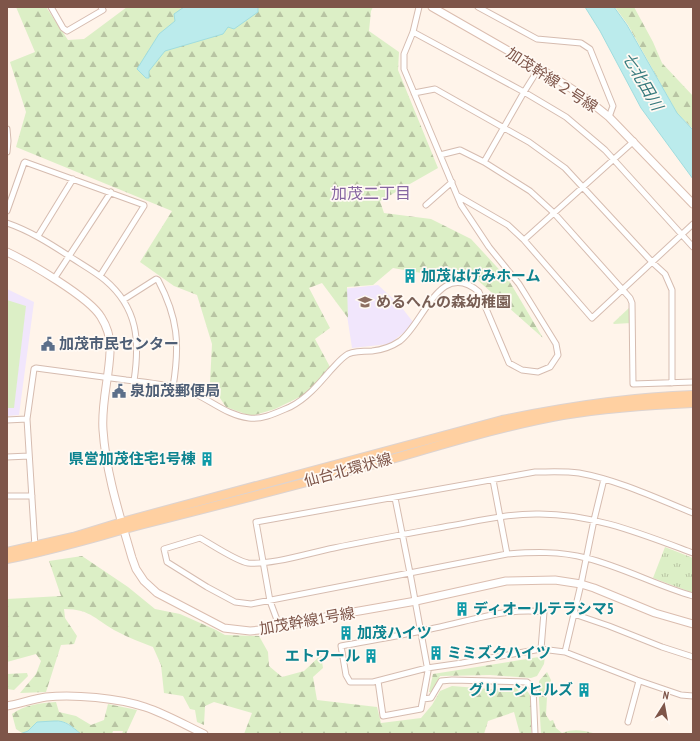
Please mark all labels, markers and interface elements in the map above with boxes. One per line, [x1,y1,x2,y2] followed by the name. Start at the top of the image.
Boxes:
[503,43,601,116] street label: 加茂幹線２号線
[618,48,669,115] water label: 七北田川
[331,183,411,203] district label: 加茂二丁目
[421,266,541,285] place label: 加茂はげみホーム
[402,268,418,284] building icon: 加茂はげみホーム
[376,292,511,311] place label: めるへんの森幼稚園
[357,294,373,310] school or university icon: めるへんの森幼稚園
[59,334,179,353] place label: 加茂市民センター
[40,336,56,352] public building icon: 加茂市民センター
[130,381,220,400] place label: 泉加茂郵便局
[111,383,127,399] public building icon: 泉加茂郵便局
[69,449,196,468] place label: 県営加茂住宅1号棟
[302,449,394,490] street label: 仙台北環状線
[199,451,215,467] building icon: 県営加茂住宅1号棟
[473,599,614,618] place label: ディオールテラシマ5
[454,601,470,617] building icon: ディオールテラシマ5
[258,603,356,638] street label: 加茂幹線1号線
[357,623,432,642] place label: 加茂ハイツ
[338,625,354,641] building icon: 加茂ハイツ
[447,643,551,662] place label: ミミズクハイツ
[428,645,444,661] building icon: ミミズクハイツ
[285,646,360,665] place label: エトワール
[363,648,379,664] building icon: エトワール
[469,680,573,699] place label: グリーンヒルズ
[576,682,592,698] building icon: グリーンヒルズ
[644,685,684,725] north arrow
[662,688,670,703] text: N

